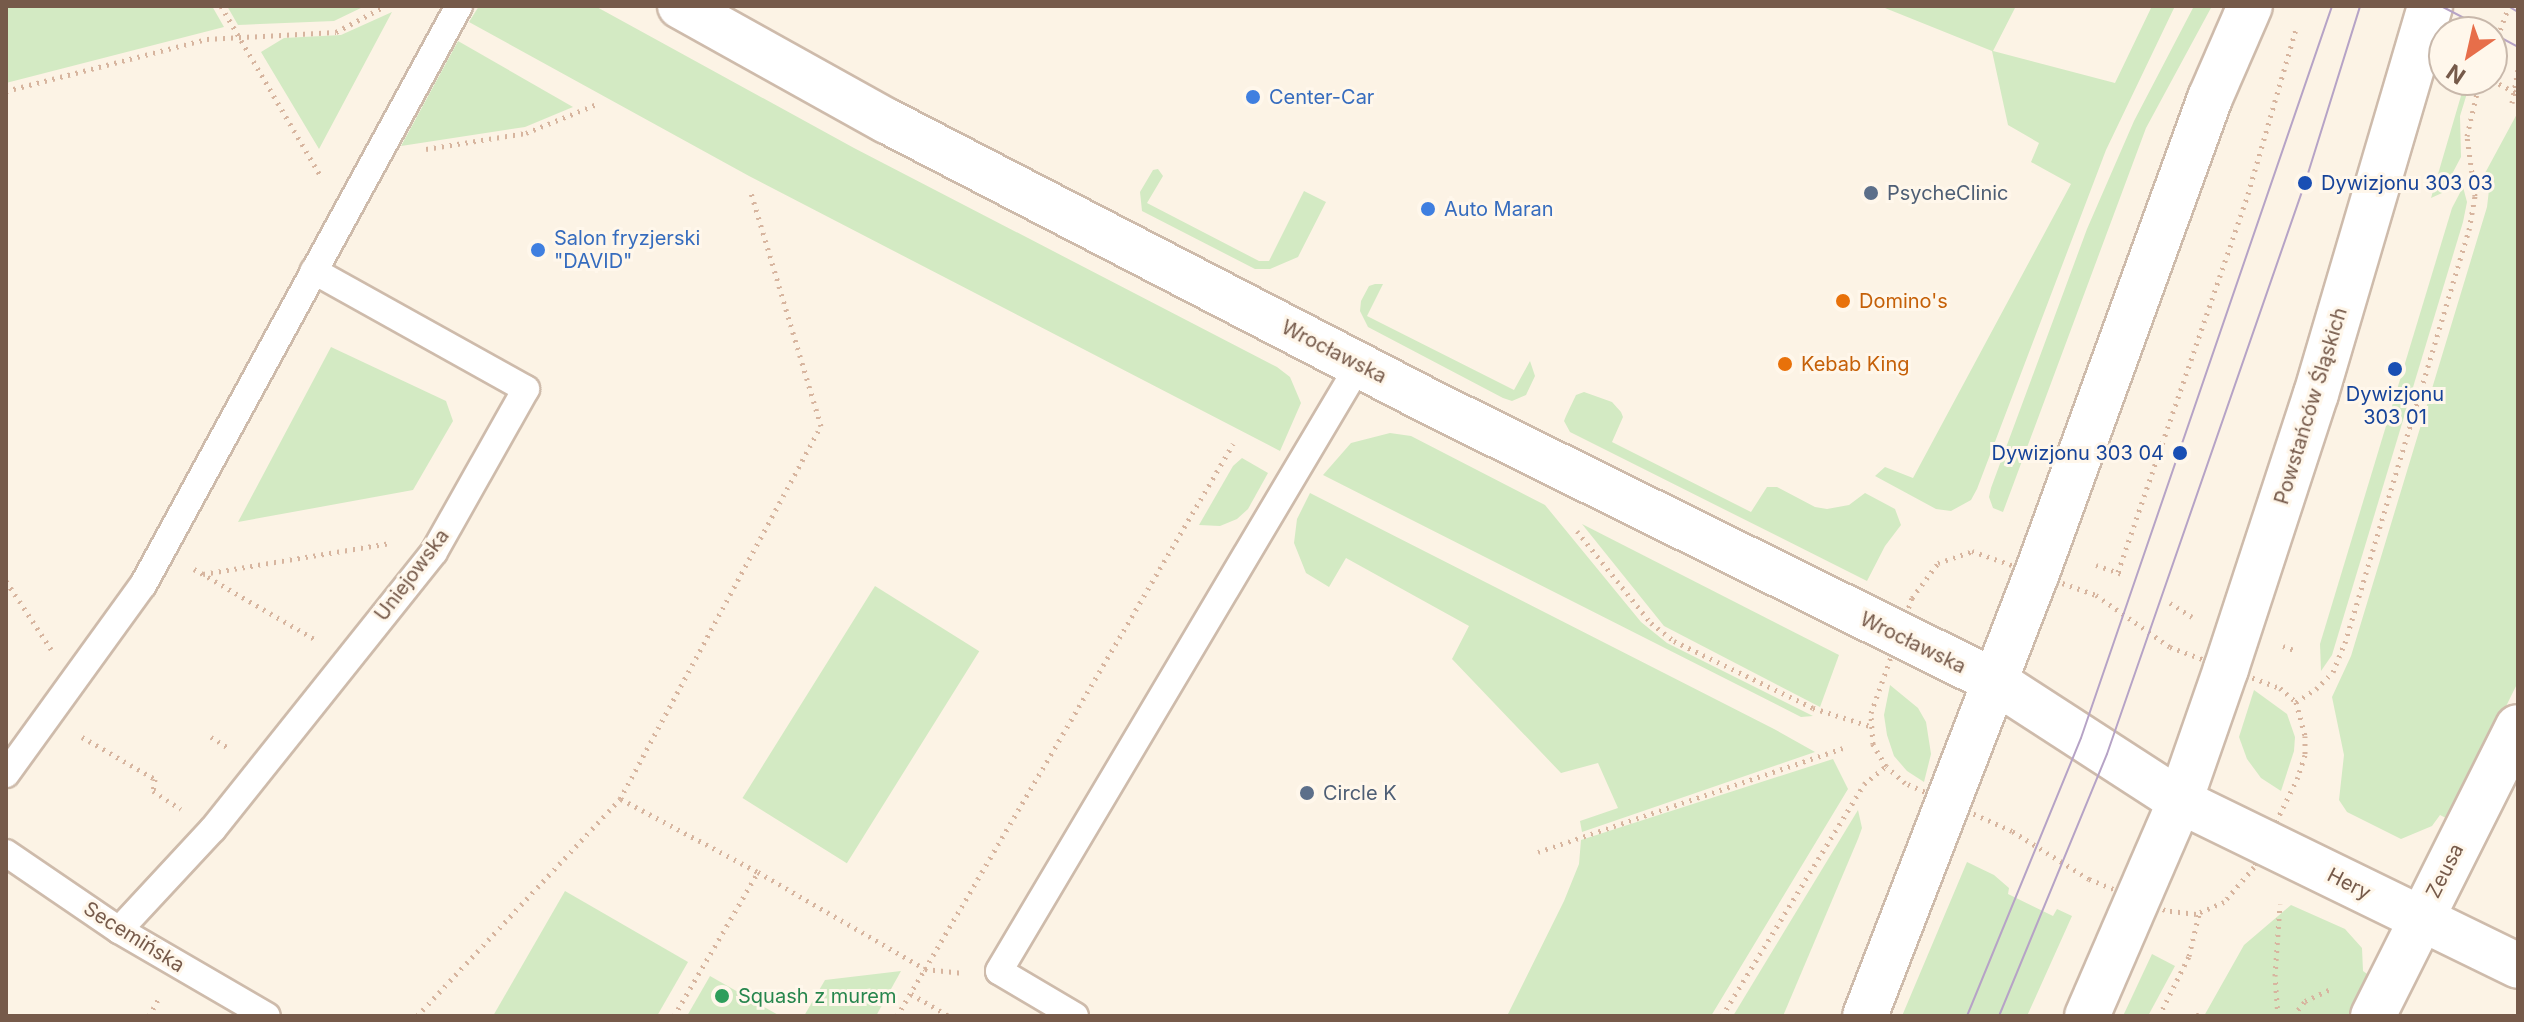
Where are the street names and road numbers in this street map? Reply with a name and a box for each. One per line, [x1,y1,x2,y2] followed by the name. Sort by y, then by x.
[2270,305,2352,507] street label: Powstańców Śląskich
[1277,315,1391,389] street label: Wrocławska
[370,524,454,626] street label: Uniejowska
[1856,607,1970,679] street label: Wrocławska
[2421,840,2469,902] street label: Zeusa
[2323,863,2375,905] street label: Hery
[79,896,189,978] street label: Secemińska

